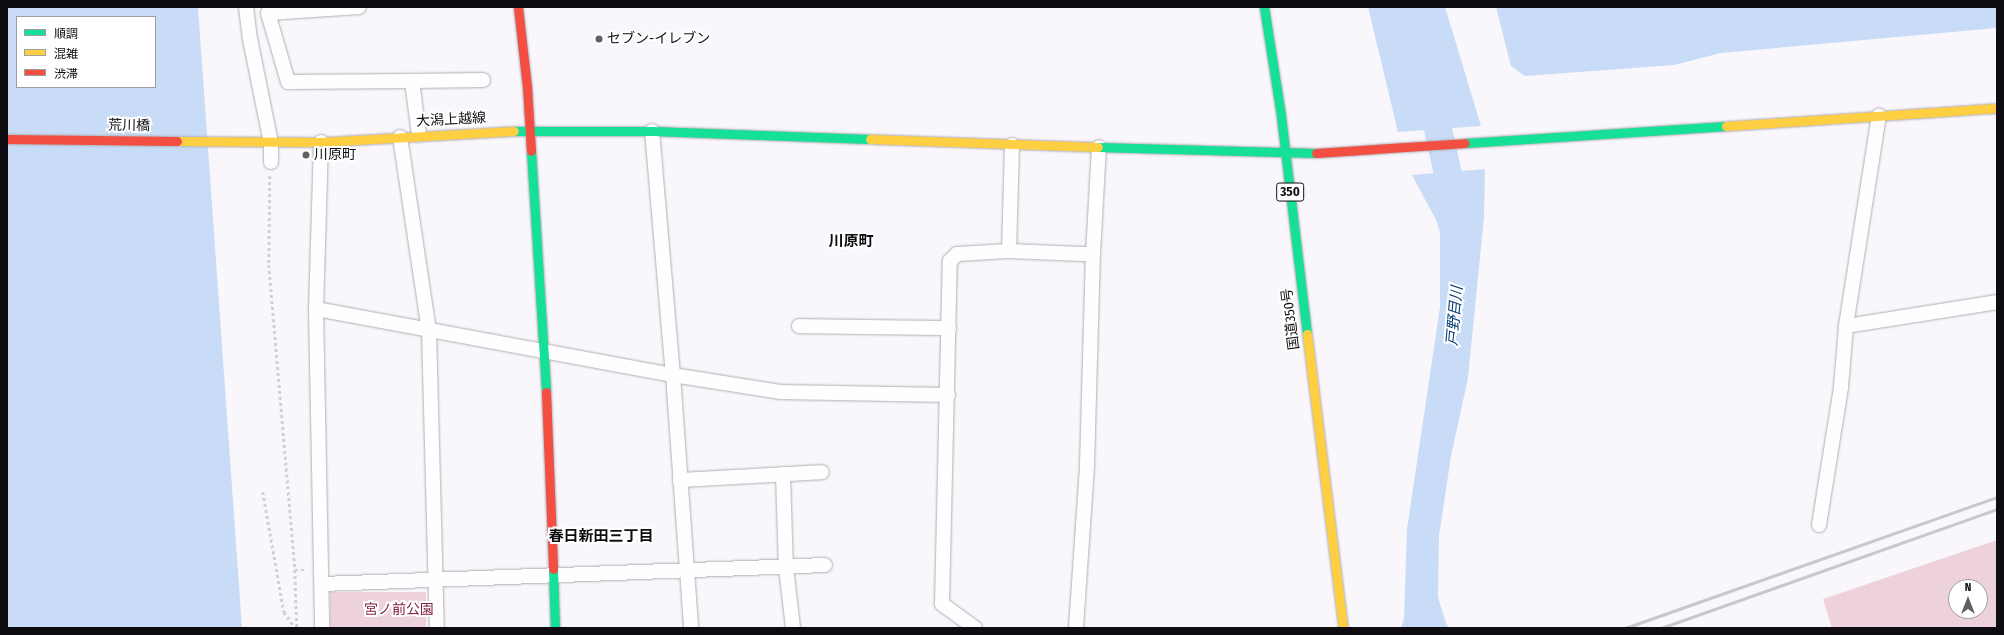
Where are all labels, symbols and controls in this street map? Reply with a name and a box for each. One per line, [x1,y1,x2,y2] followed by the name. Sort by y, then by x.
[16,16,156,88] legend
[54,27,78,41] text: 順調
[607,31,710,47] place label: セブン-イレブン
[594,34,604,44] marker: セブン-イレブン
[54,47,78,61] text: 混雑
[54,67,78,81] text: 渋滞
[416,110,486,130] street label: 大潟上越線
[108,117,150,135] street label: 荒川橋
[314,147,356,163] place label: 川原町
[301,150,311,160] marker: 川原町
[1276,181,1304,203] road number: 350
[829,233,873,251] district label: 川原町
[1443,285,1467,347] water label: 戸野目川
[1279,287,1303,351] street label: 国道350号
[549,528,653,546] district label: 春日新田三丁目
[1948,579,1988,619] north arrow
[1965,581,1971,594] text: N
[364,602,434,618] park label: 宮ノ前公園

